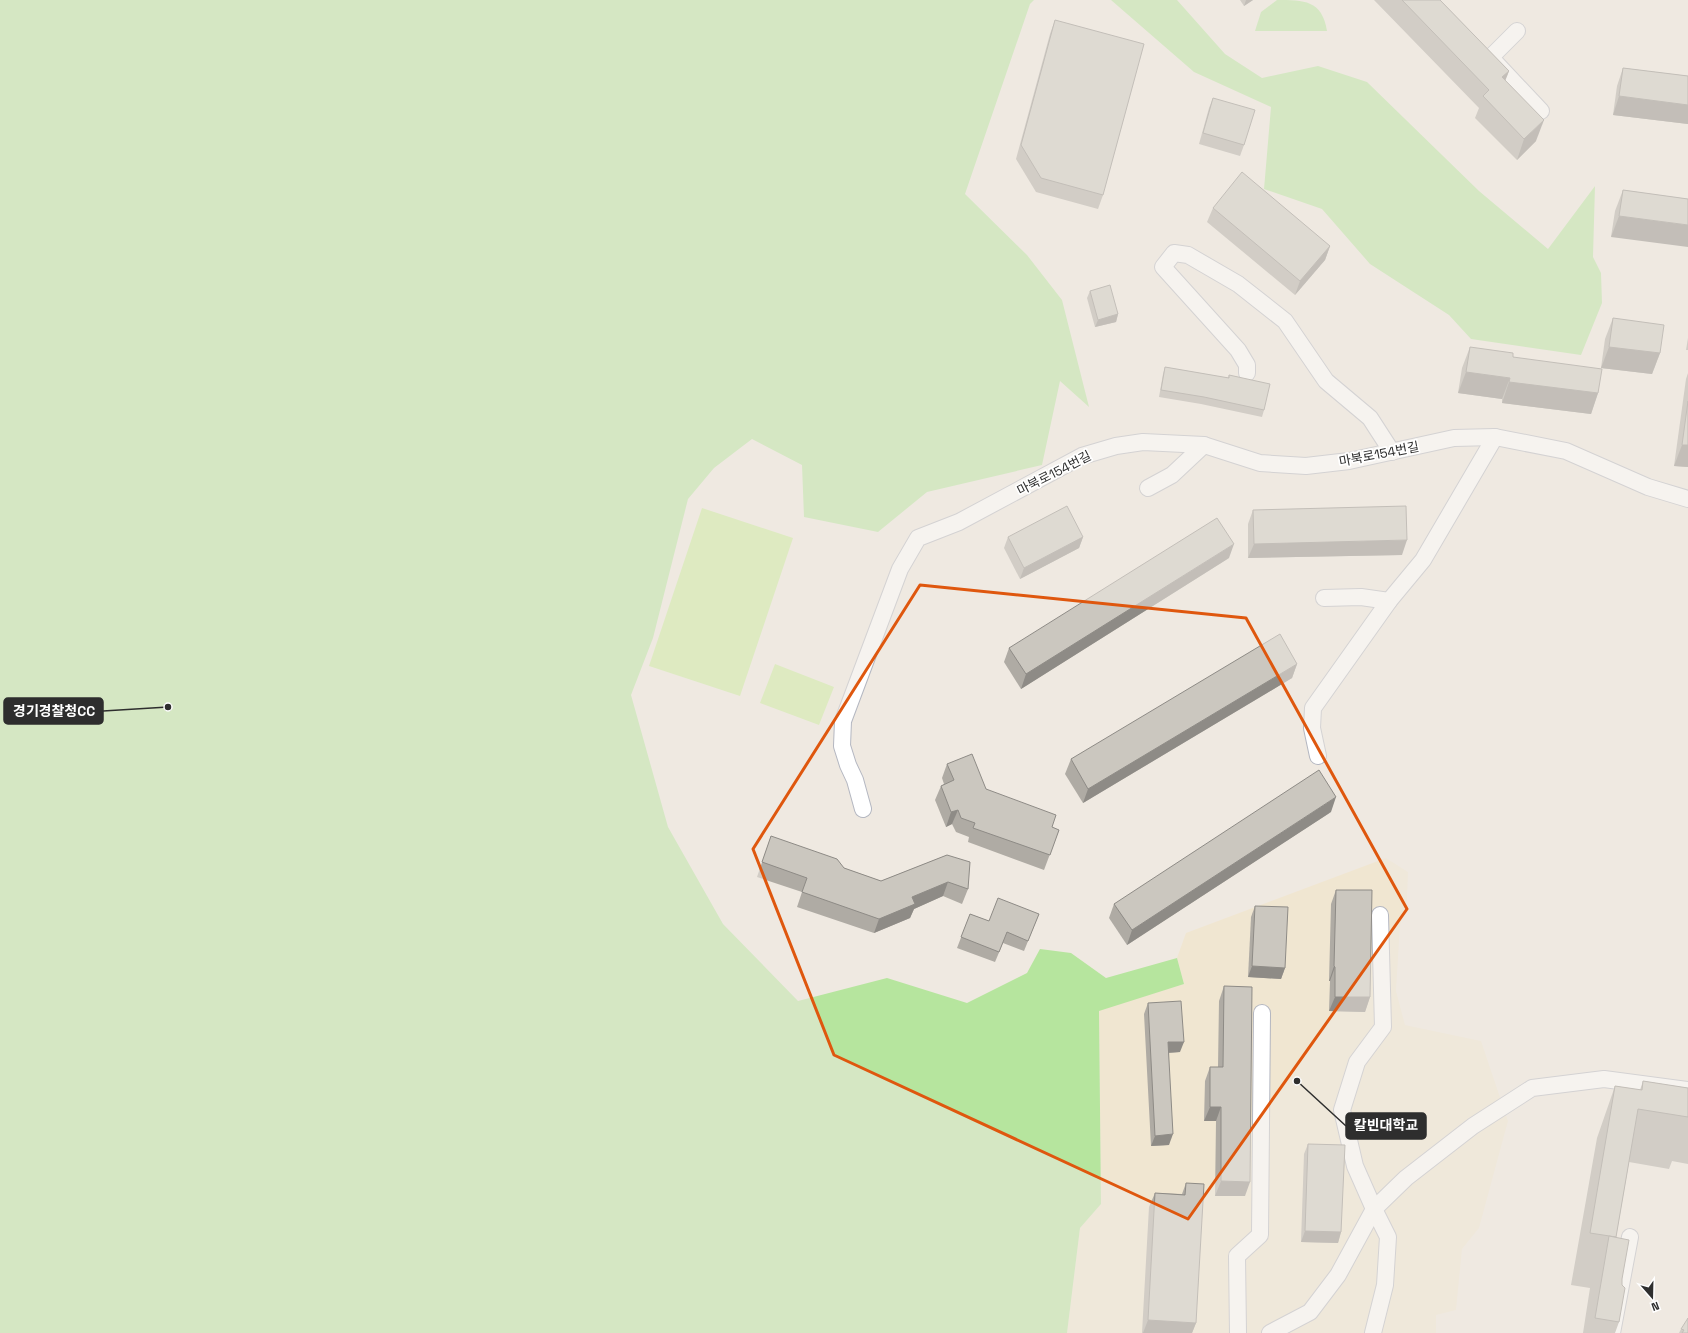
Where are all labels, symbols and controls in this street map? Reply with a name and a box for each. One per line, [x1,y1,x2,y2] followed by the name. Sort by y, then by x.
[1338,438,1420,470] street label: 마북로154번길
[1014,447,1094,499] street label: 마북로154번길
[4,698,103,724] callout: 경기경찰청CC
[13,702,95,720] text: 경기경찰청CC
[1346,1113,1426,1139] callout: 칼빈대학교
[1354,1116,1418,1134] text: 칼빈대학교
[1632,1277,1672,1317] north arrow
[1650,1299,1661,1314] text: N

